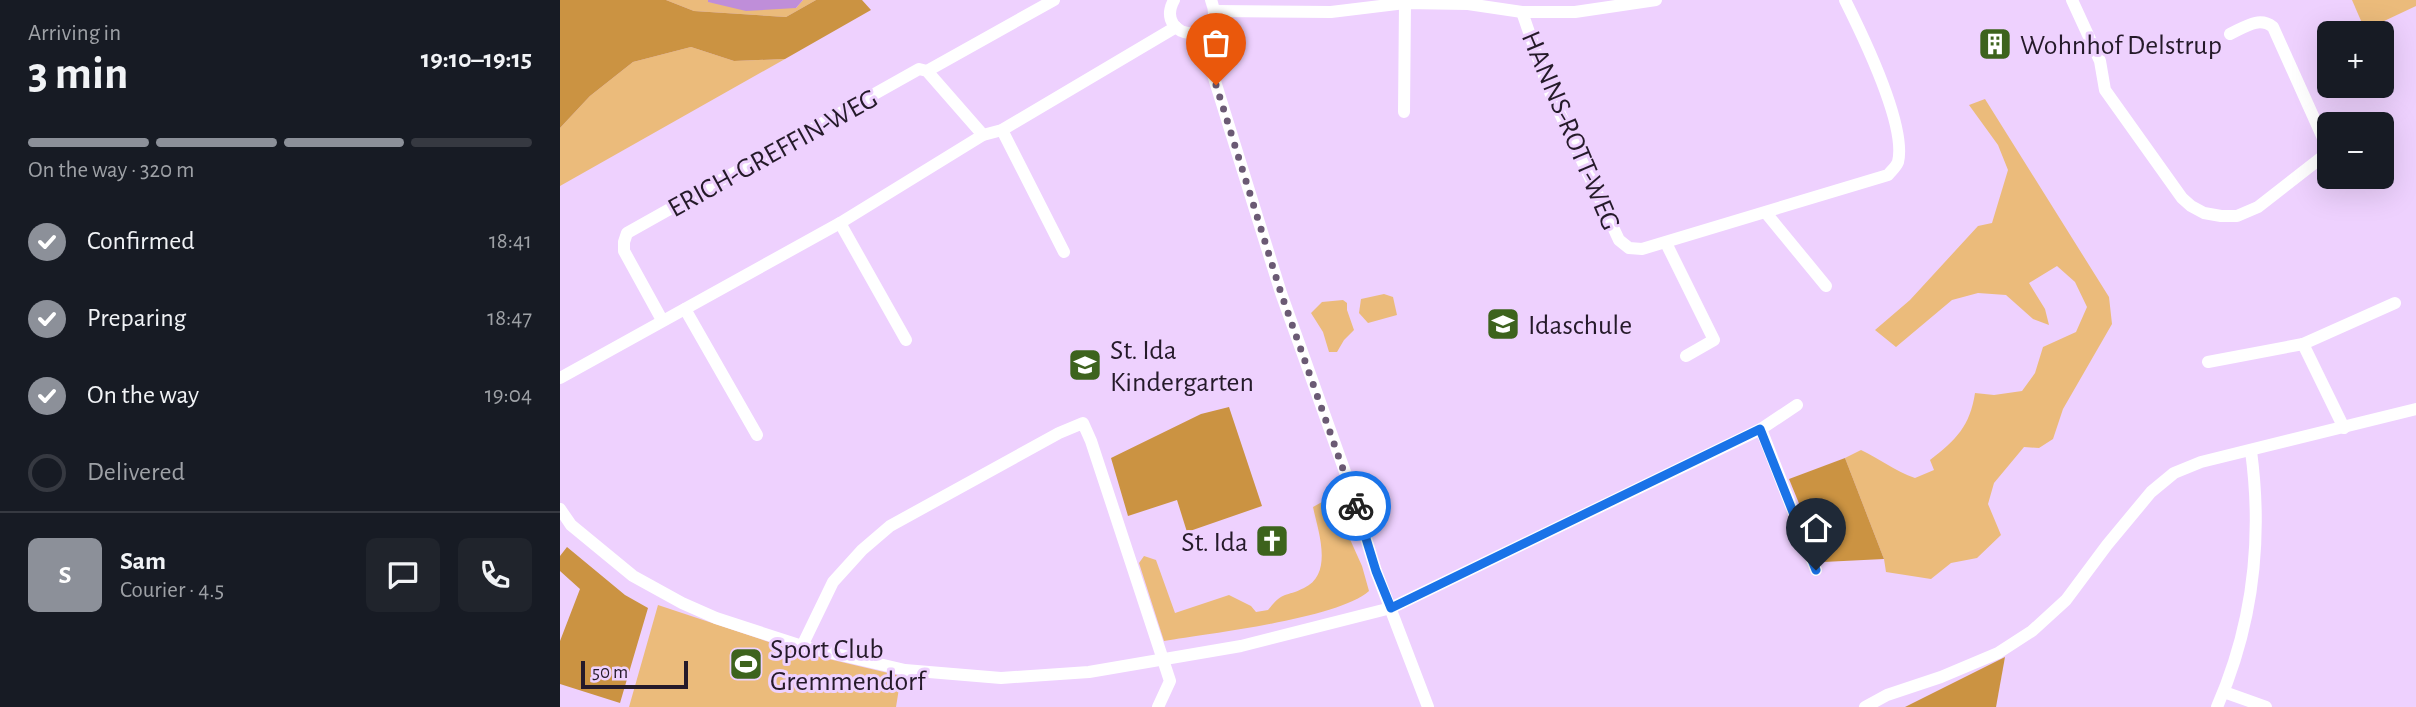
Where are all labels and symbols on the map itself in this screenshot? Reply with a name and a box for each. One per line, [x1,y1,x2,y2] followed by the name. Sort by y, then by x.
[1186,13,1246,85] pin
[1976,25,2014,63] building icon: Wohnhof Delstrup
[1516,27,1625,234] street label: HANNS-ROTT-WEG
[2020,32,2222,60] place label: Wohnhof Delstrup
[664,85,882,223] street label: ERICH-GREFFIN-WEG
[1484,305,1522,343] school or university icon: Idaschule
[1528,312,1632,340] place label: Idaschule
[1110,337,1254,397] place label: St. Ida Kindergarten
[1066,346,1104,384] school or university icon: St. Ida Kindergarten
[1321,471,1391,541] courier
[1786,498,1846,570] pin
[1253,522,1291,560] church icon: St. Ida
[1181,529,1248,557] place label: St. Ida
[770,636,927,696] place label: Sport Club Gremmendorf
[727,645,765,683] sports icon: Sport Club Gremmendorf
[581,658,688,690] scale bar

